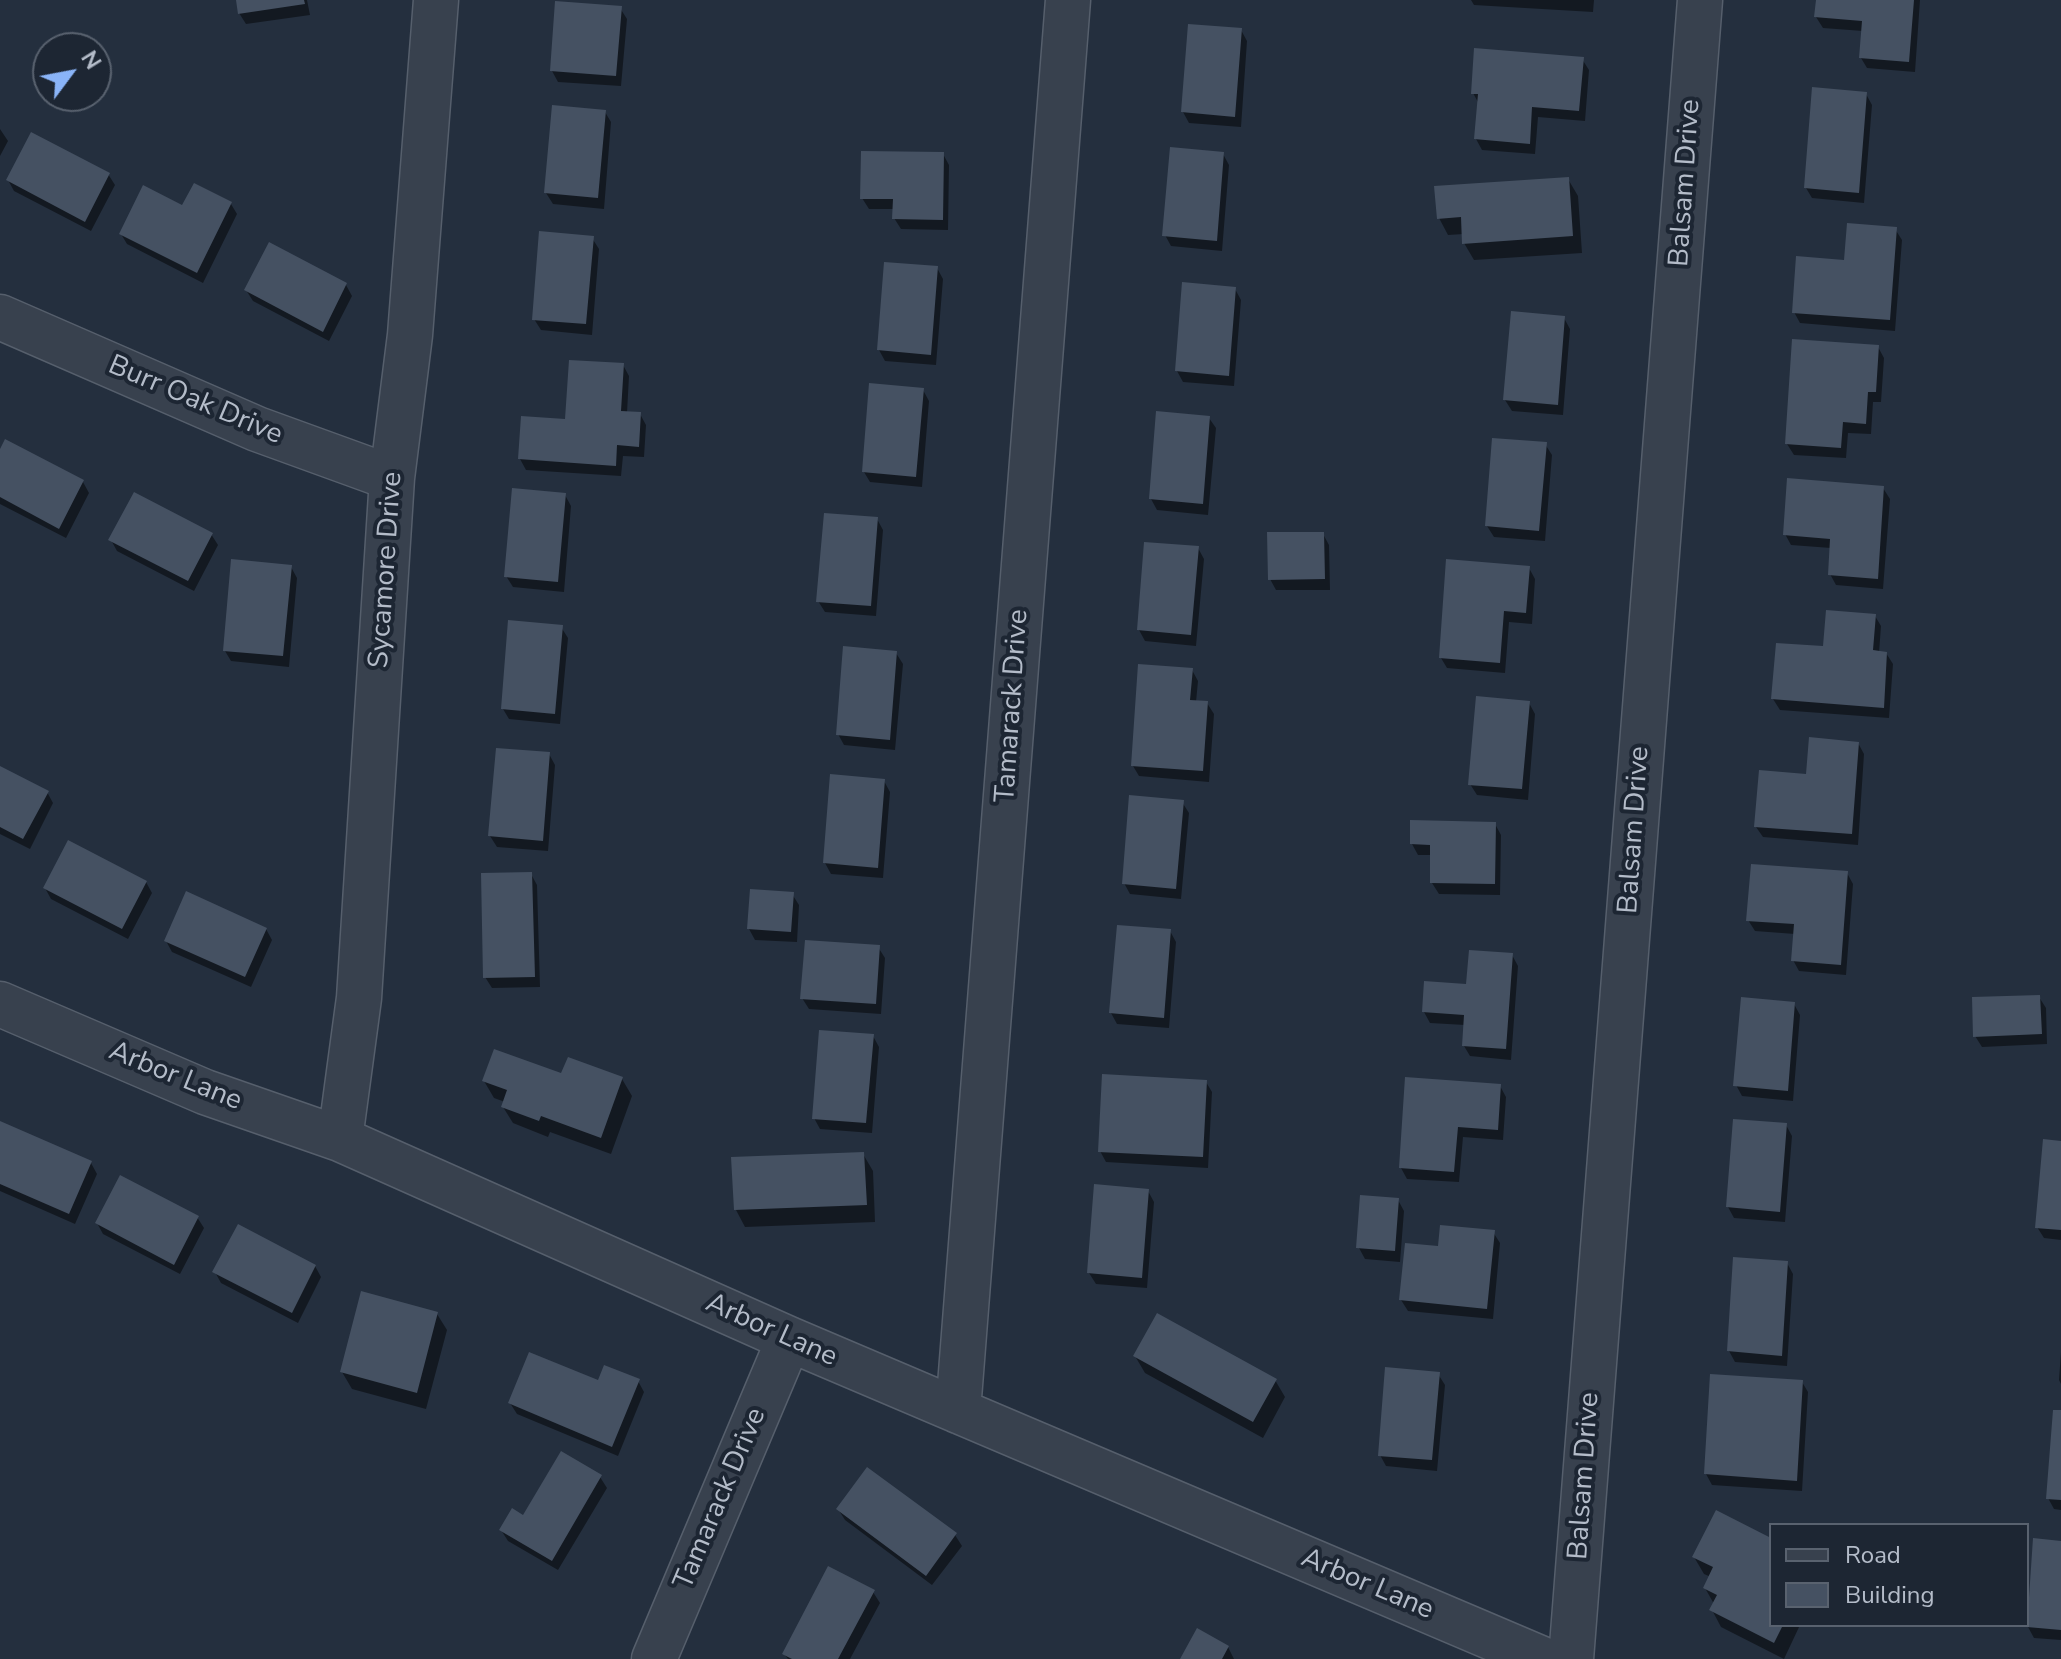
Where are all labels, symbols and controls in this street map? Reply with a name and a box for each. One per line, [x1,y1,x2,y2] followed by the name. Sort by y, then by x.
[32,32,112,112] north arrow
[74,45,108,75] text: N
[1663,98,1709,268] street label: Balsam Drive
[103,349,287,453] street label: Burr Oak Drive
[363,471,411,669] street label: Sycamore Drive
[989,608,1037,804] street label: Tamarack Drive
[1612,745,1658,915] street label: Balsam Drive
[104,1035,246,1119] street label: Arbor Lane
[700,1287,842,1375] street label: Arbor Lane
[1562,1391,1608,1561] street label: Balsam Drive
[668,1403,774,1595] street label: Tamarack Drive
[1769,1523,2029,1627] legend
[1845,1539,1901,1571] text: Road
[1296,1542,1438,1628] street label: Arbor Lane
[1845,1579,1935,1611] text: Building

